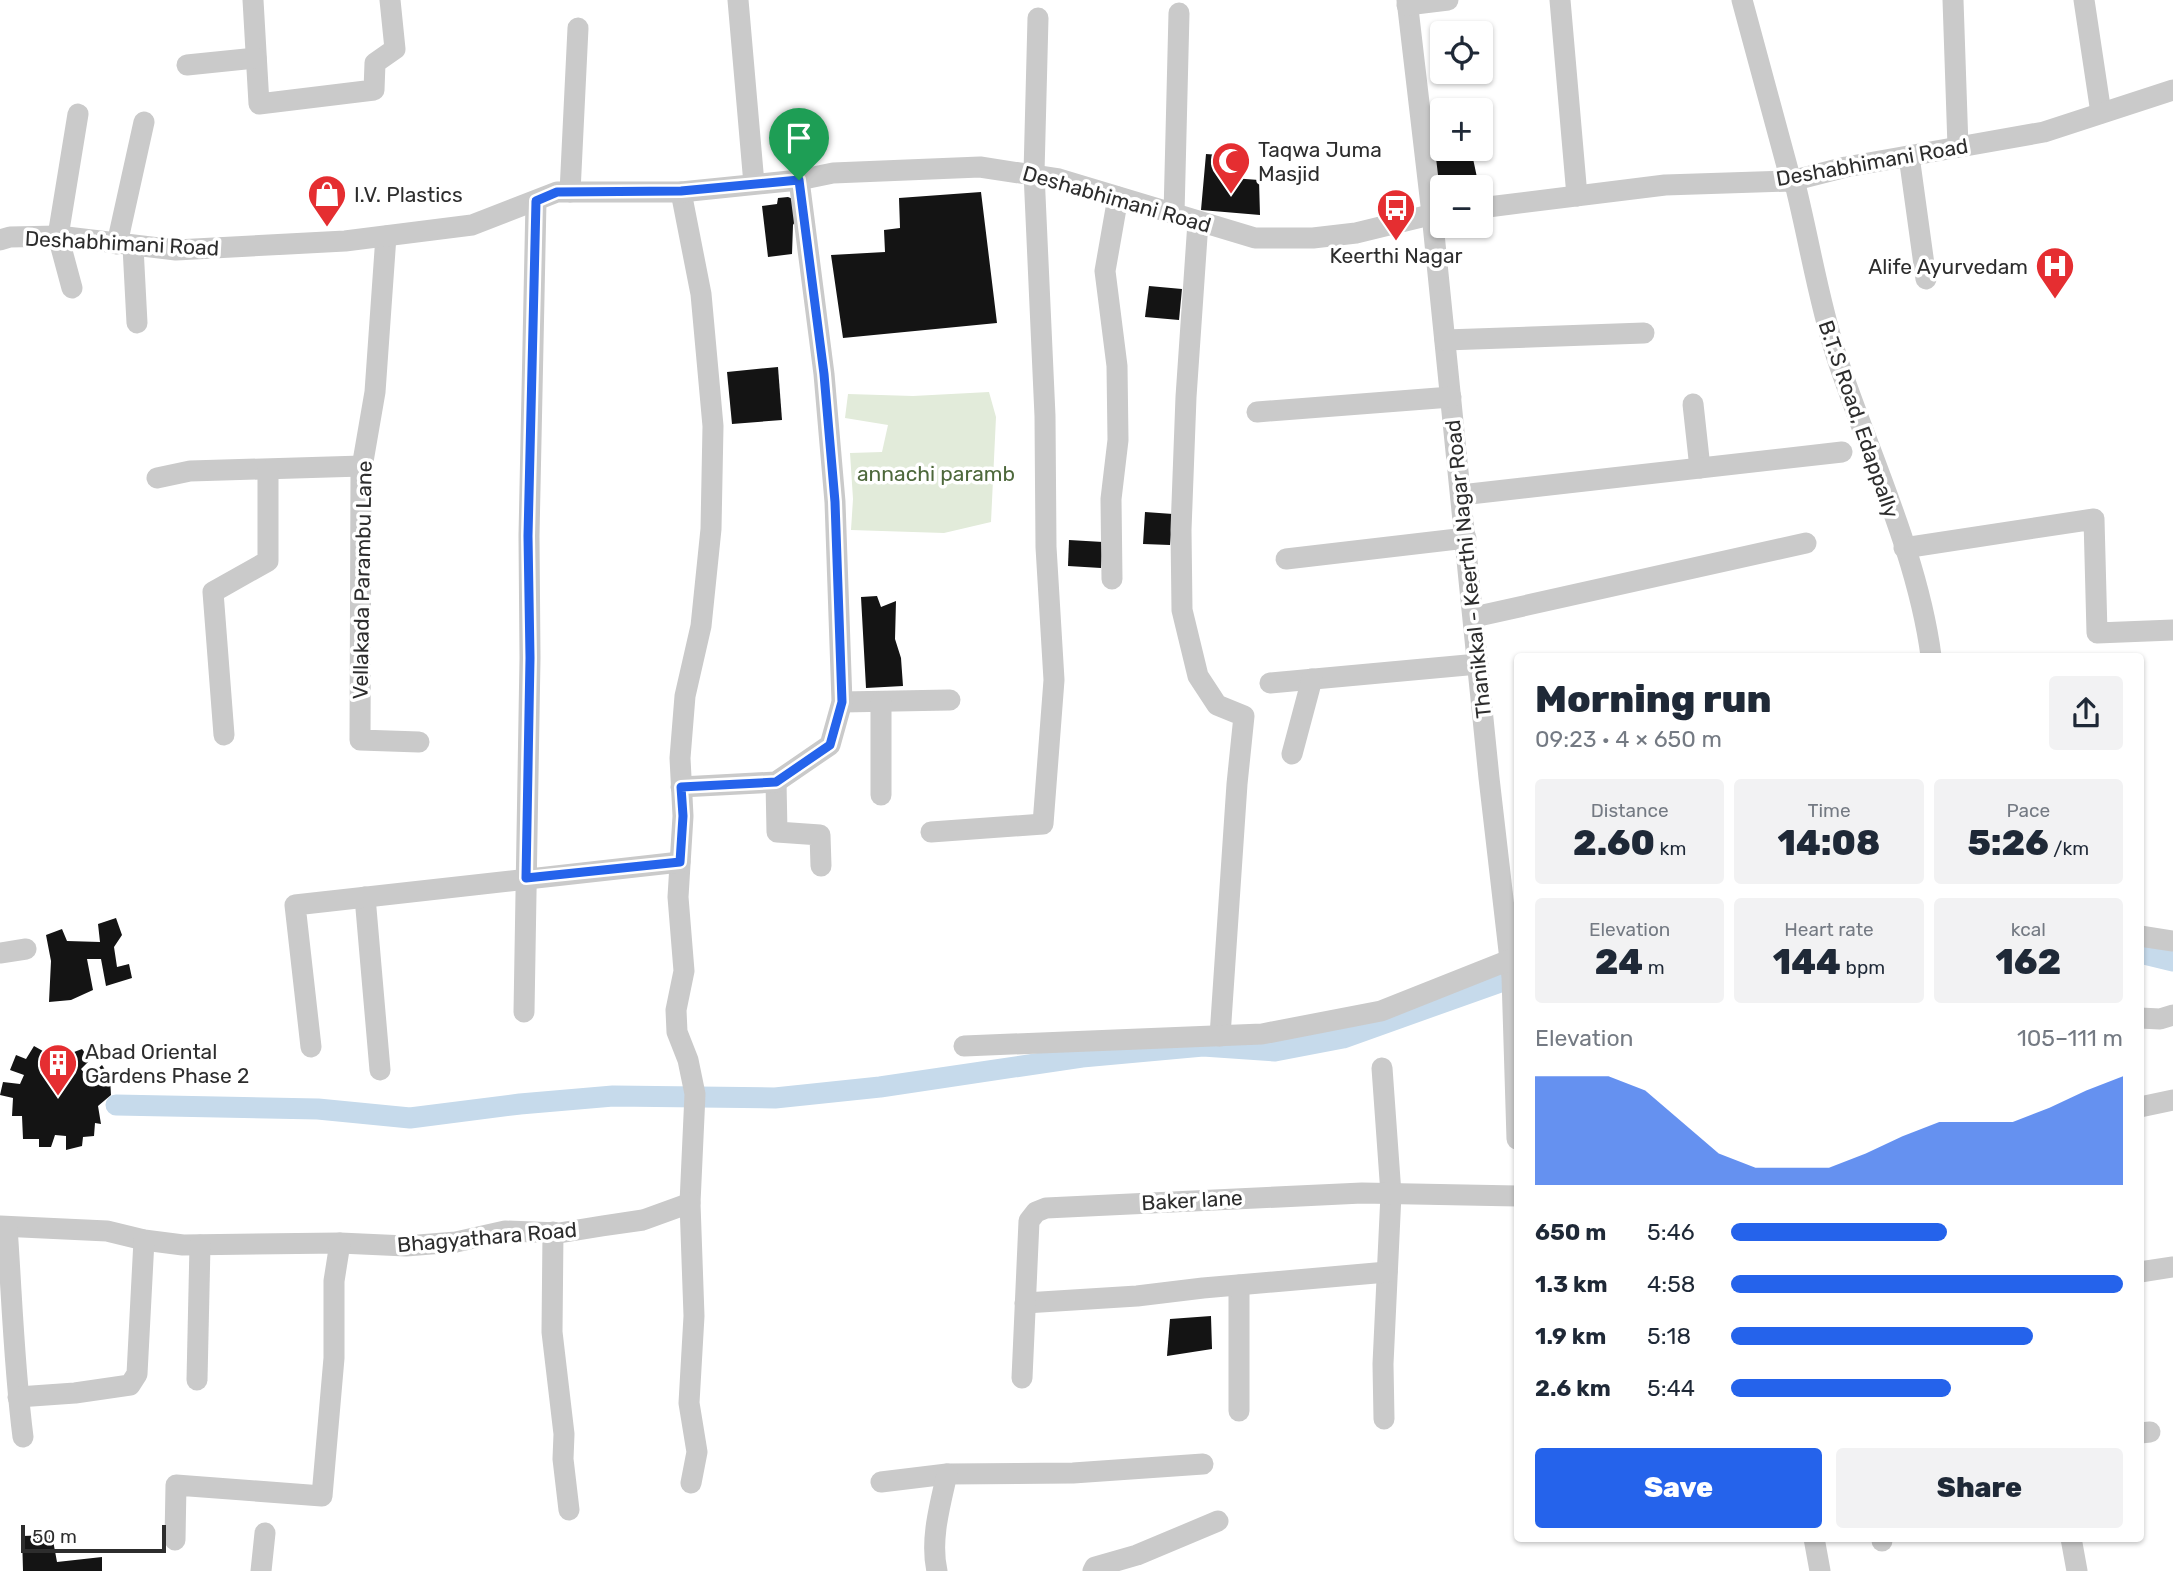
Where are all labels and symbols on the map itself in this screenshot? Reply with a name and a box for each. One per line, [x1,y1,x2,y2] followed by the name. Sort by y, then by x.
[769,108,829,180] pin
[1774,133,1970,191] street label: Deshabhimani Road
[1258,137,1382,186] place label: Taqwa Juma Masjid
[1210,140,1252,195] mosque icon: Taqwa Juma Masjid
[1020,160,1214,238] street label: Deshabhimani Road
[306,173,348,228] shop icon: I.V. Plastics
[354,182,463,207] place label: I.V. Plastics
[1375,187,1417,242] bus stop icon: Keerthi Nagar
[24,225,220,261] street label: Deshabhimani Road
[1329,243,1463,268] place label: Keerthi Nagar
[2034,245,2076,300] hospital icon: Alife Ayurvedam
[1868,254,2028,279] place label: Alife Ayurvedam
[1813,317,1905,521] street label: B.T.S Road, Edappally
[1440,419,1496,719] street label: Thanikkal - Keerthi Nagar Road
[347,460,377,700] street label: Vellakada Parambu Lane
[857,461,1015,486] park label: annachi paramb
[85,1039,249,1088] place label: Abad Oriental Gardens Phase 2
[37,1042,79,1097] building icon: Abad Oriental Gardens Phase 2
[1141,1185,1243,1215] street label: Baker lane
[396,1217,578,1257] street label: Bhagyathara Road
[21,1522,166,1554] scale bar

